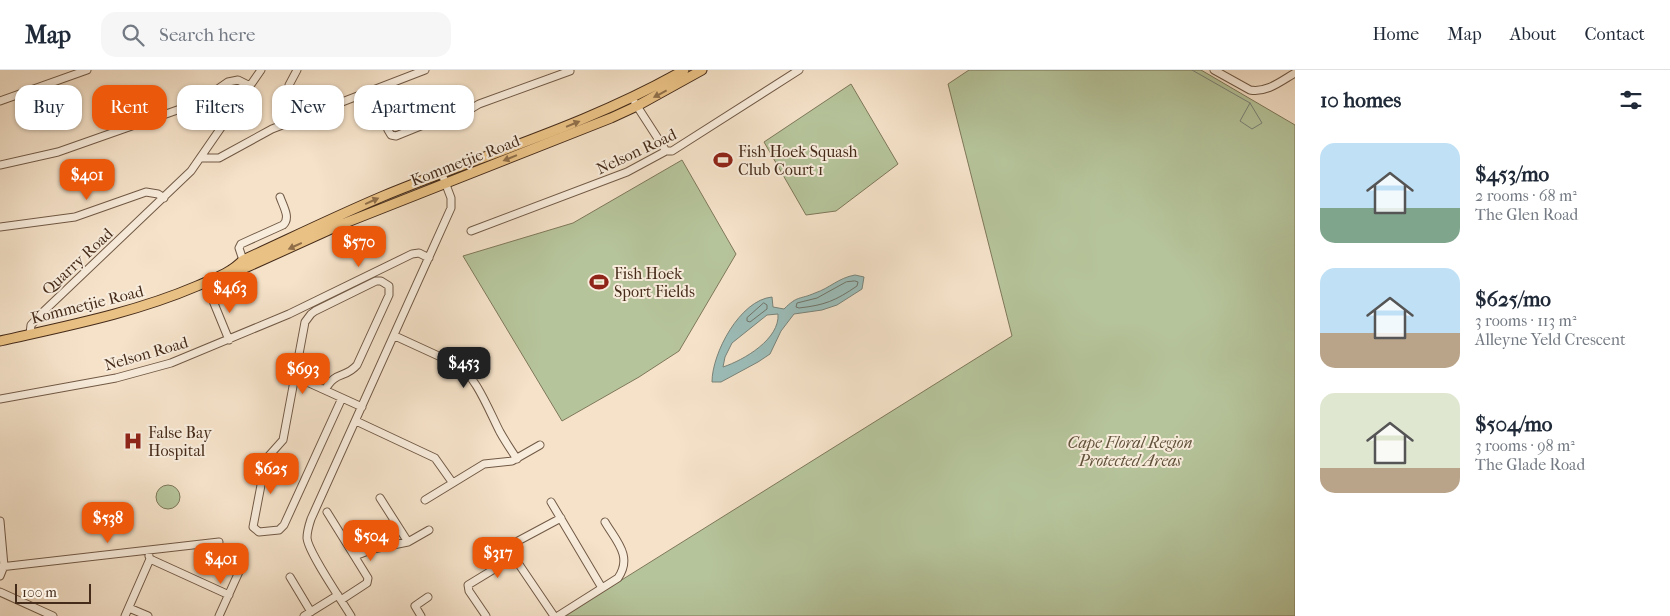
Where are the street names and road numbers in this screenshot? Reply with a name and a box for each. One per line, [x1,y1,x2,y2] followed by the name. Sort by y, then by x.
[593,124,680,178] street label: Nelson Road
[408,131,523,190] street label: Kommetjie Road
[38,224,117,299] street label: Quarry Road
[29,281,146,328] street label: Kommetjie Road
[102,332,191,375] street label: Nelson Road

